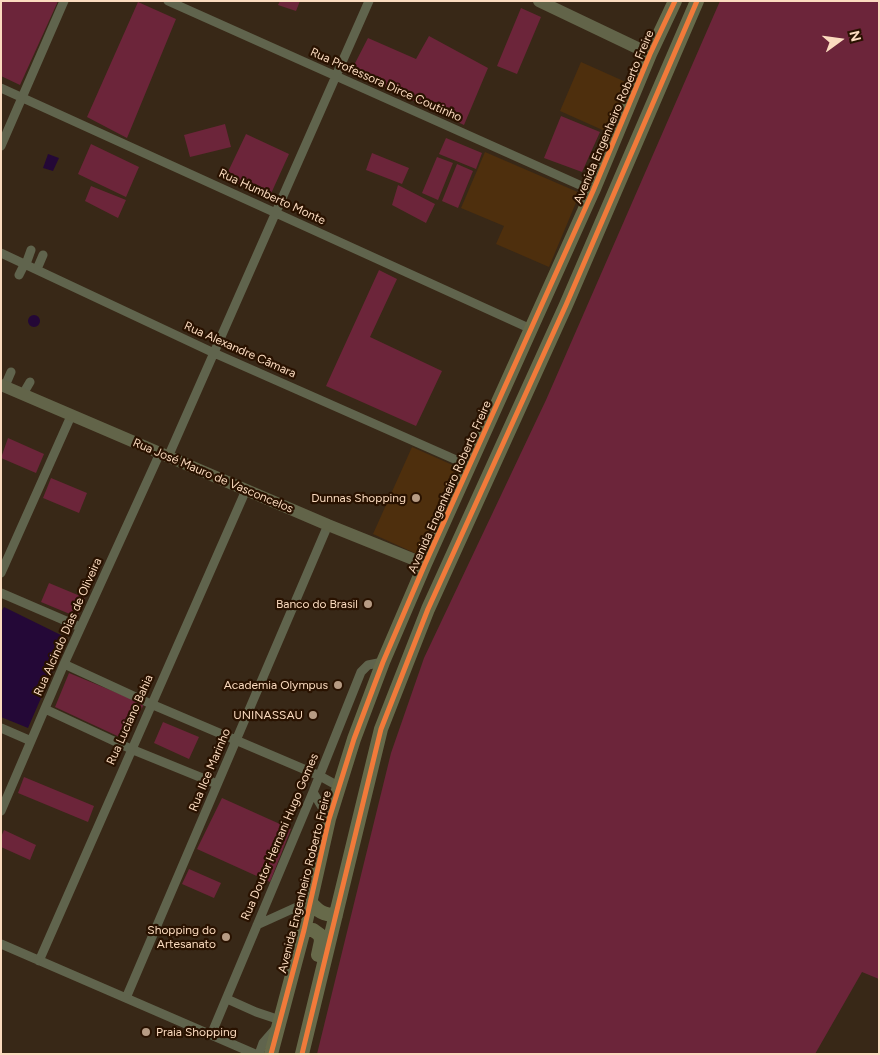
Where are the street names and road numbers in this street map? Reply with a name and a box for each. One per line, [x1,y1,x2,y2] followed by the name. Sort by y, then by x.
[571,28,657,206] street label: Avenida Engenheiro Roberto Freire
[308,45,464,125] street label: Rua Professora Dirce Coutinho
[216,166,328,228] street label: Rua Humberto Monte
[182,319,298,381] street label: Rua Alexandre Câmara
[405,399,495,575] street label: Avenida Engenheiro Roberto Freire
[131,436,295,516] street label: Rua José Mauro de Vasconcelos
[31,556,105,698] street label: Rua Alcindo Dias de Oliveira
[104,673,156,767] street label: Rua Luciano Bahia
[186,726,234,814] street label: Rua Ilce Marinho
[238,751,322,923] street label: Rua Doutor Hernani Hugo Gomes
[275,789,335,975] street label: Avenida Engenheiro Roberto Freire

